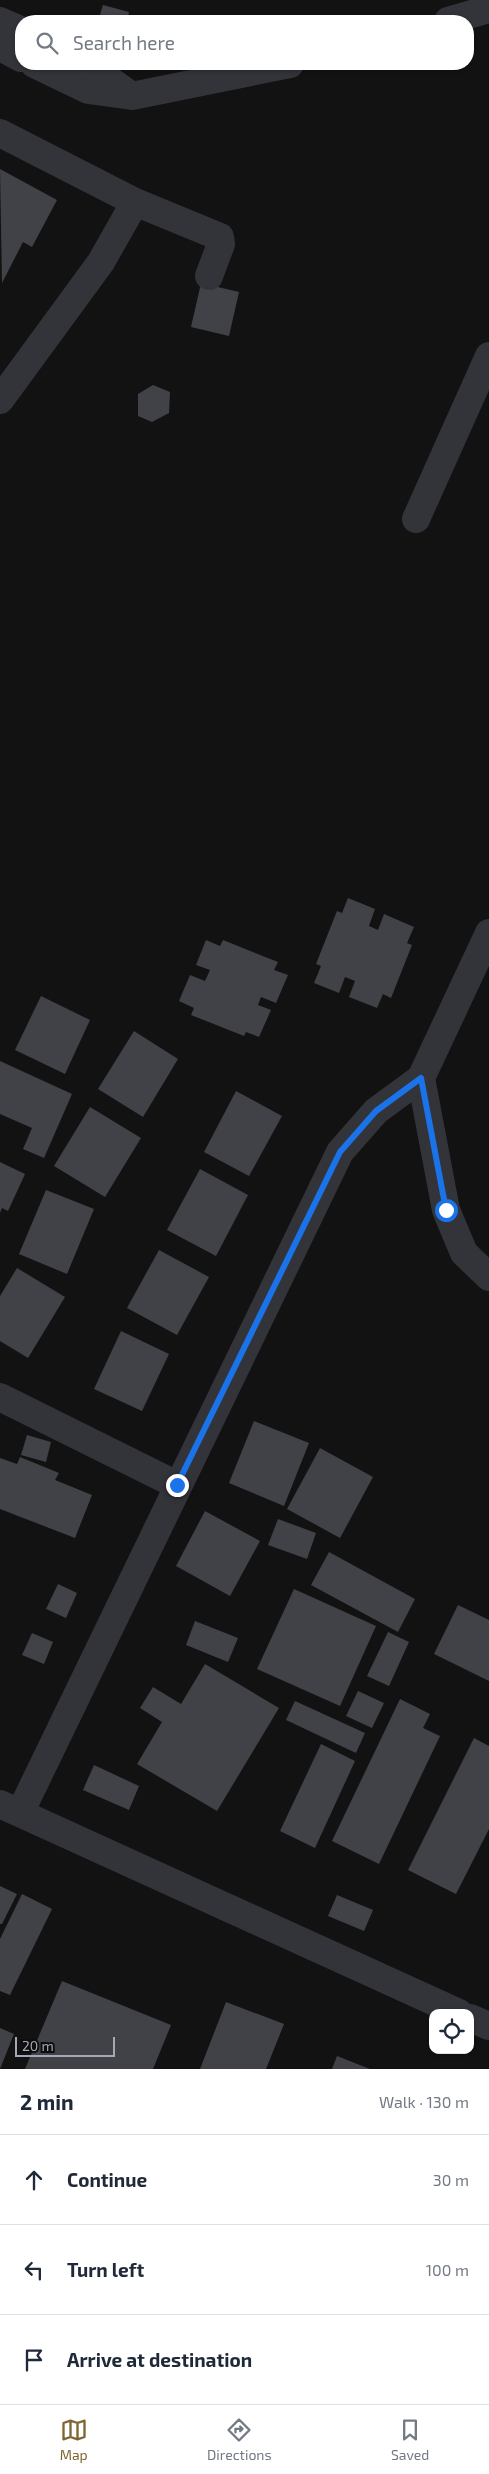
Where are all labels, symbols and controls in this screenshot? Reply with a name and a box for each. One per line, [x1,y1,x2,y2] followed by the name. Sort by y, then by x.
[15,15,474,70] search box
[33,29,61,57] icon: search
[73,31,175,54] text: Search here
[435,1199,458,1222] route start
[166,1474,189,1497] route end
[429,2009,474,2054] map controls
[429,2009,474,2054] button: locate
[15,2034,115,2057] scale bar
[22,2037,54,2054] text: 20 m
[20,2089,74,2114] text: 2 min
[379,2092,469,2111] text: Walk · 130 m
[20,2166,48,2194] icon: ahead
[67,2168,147,2191] text: Continue
[433,2170,469,2189] text: 30 m
[20,2256,48,2284] icon: left
[67,2258,144,2281] text: Turn left
[426,2260,469,2279] text: 100 m
[20,2346,48,2374] icon: arrive
[67,2348,252,2371] text: Arrive at destination
[60,2416,88,2463] tab: Map
[207,2416,272,2463] tab: Directions
[391,2416,429,2463] tab: Saved

